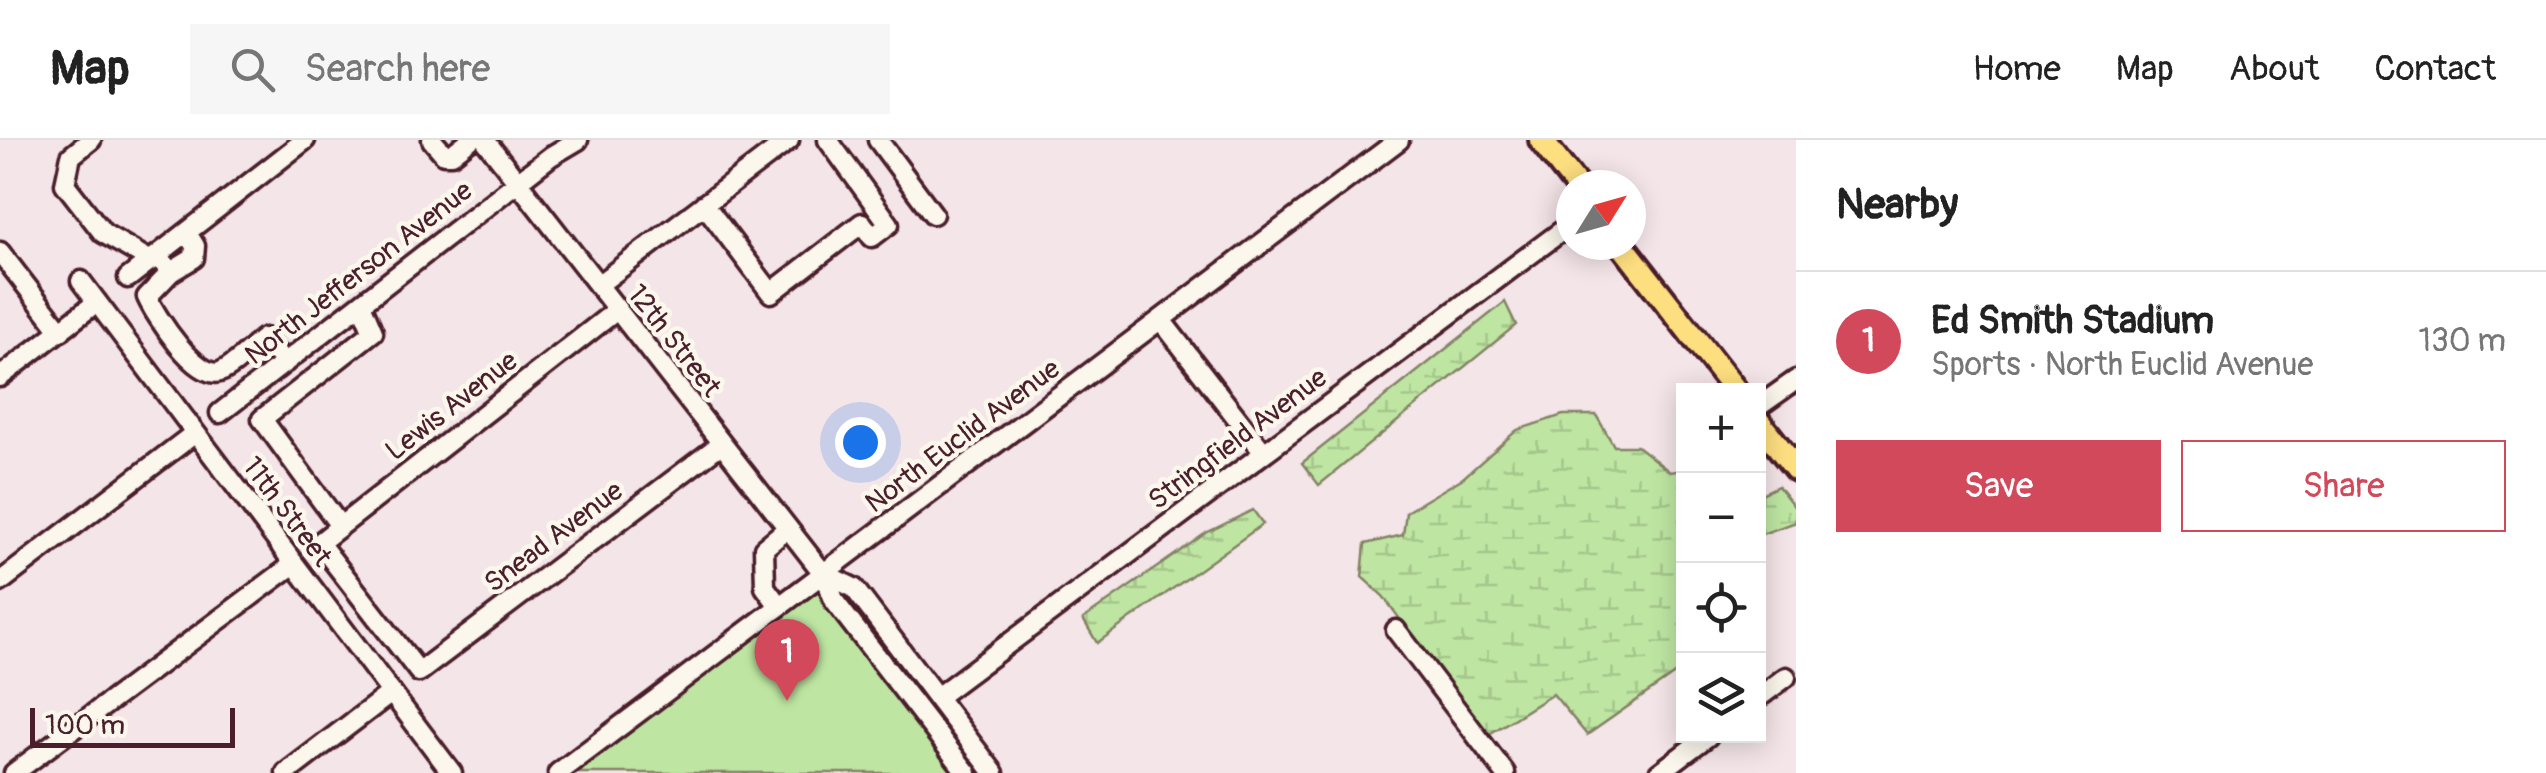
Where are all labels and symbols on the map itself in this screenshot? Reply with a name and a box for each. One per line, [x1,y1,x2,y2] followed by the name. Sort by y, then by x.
[1556,170,1646,260] north arrow
[238,173,480,373] street label: North Jefferson Avenue
[619,278,729,405] street label: 12th Street
[379,344,525,469] street label: Lewis Avenue
[859,351,1067,521] street label: North Euclid Avenue
[1142,360,1334,518] street label: Stringfield Avenue
[835,417,886,468] your location
[234,450,340,574] street label: 11th Street
[478,473,630,601] street label: Snead Avenue
[754,618,820,701] pin: 1
[30,703,235,748] scale bar

